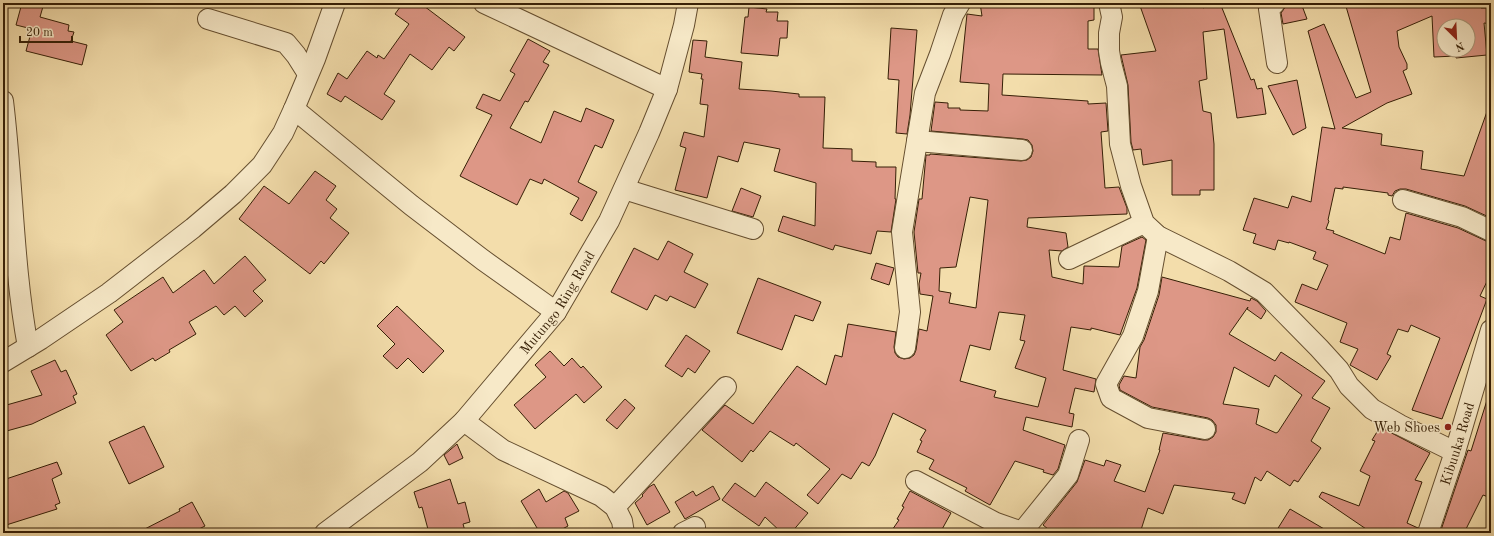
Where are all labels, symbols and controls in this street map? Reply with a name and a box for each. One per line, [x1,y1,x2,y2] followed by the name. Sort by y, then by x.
[20,18,72,44] scale bar
[1436,18,1476,58] north arrow
[26,27,53,39] text: 20 m
[1453,39,1466,53] text: N
[518,249,598,357] street label: Mutungo Ring Road
[1438,401,1477,487] street label: Kibuuka Road
[1373,421,1440,435] place label: Web Shoes
[1443,422,1453,432] marker: Web Shoes

